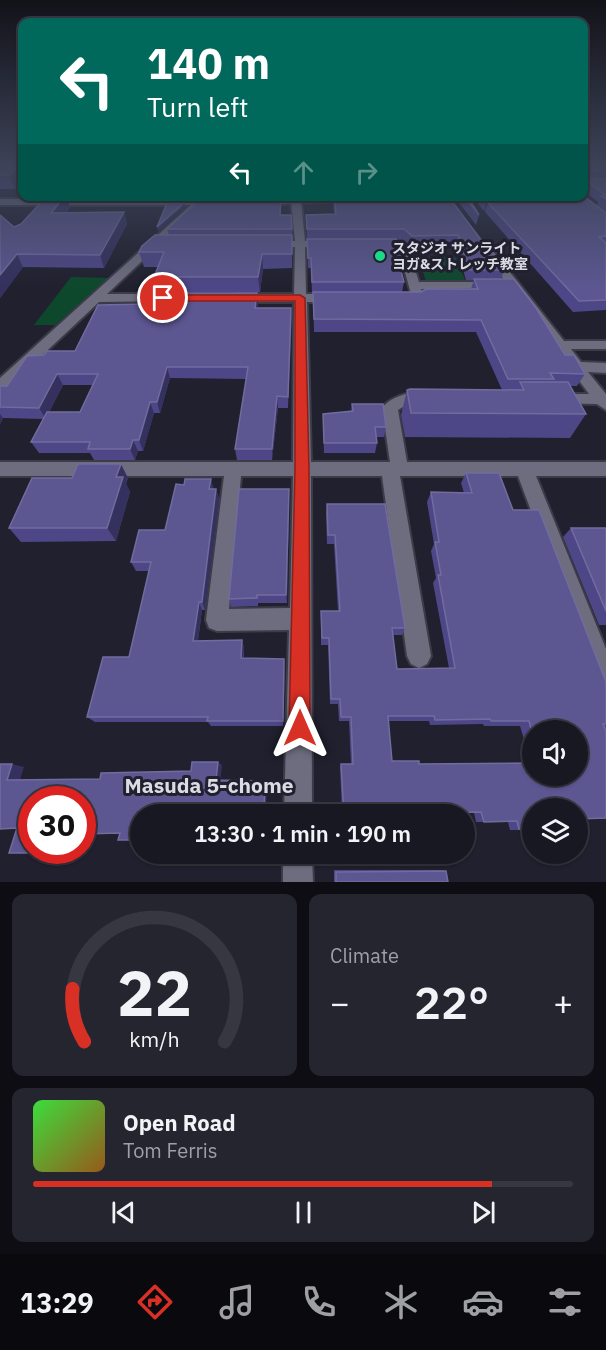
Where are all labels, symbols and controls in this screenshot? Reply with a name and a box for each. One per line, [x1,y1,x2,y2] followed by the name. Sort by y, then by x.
[147,36,270,91] text: 140 m
[48,42,126,120] icon: left
[147,89,248,124] text: Turn left
[224,156,257,189] icon: left
[287,156,320,189] icon: ahead
[350,156,383,189] icon: right
[392,239,528,273] place label: スタジオ サンライト ヨガ&ストレッチ教室
[373,249,387,263] marker: スタジオ サンライト ヨガ&ストレッチ教室
[137,272,188,323] pin
[146,281,179,314] icon: arrive
[268,696,332,760] position arrow
[522,720,588,864] map controls
[522,720,588,786] button: sound
[125,771,294,799] district label: Masuda 5-chome
[18,786,96,864] speed limit sign: 30
[522,798,588,864] button: layers
[194,819,411,848] text: 13:30 · 1 min · 190 m
[330,942,399,969] text: Climate
[117,952,192,1033] text: 22
[414,973,489,1031] text: 22°
[330,981,350,1024] text: −
[553,981,573,1024] text: +
[129,1025,180,1053] text: km/h
[123,1108,236,1137] text: Open Road
[123,1137,218,1164] text: Tom Ferris
[107,1196,140,1229] icon: previous
[287,1196,320,1229] icon: pause
[467,1196,500,1229] icon: next
[134,1281,176,1323] icon: directions
[216,1281,258,1323] icon: music
[298,1281,340,1323] icon: phone
[380,1281,422,1323] icon: climate
[462,1281,504,1323] icon: car
[544,1281,586,1323] icon: filters
[20,1285,94,1320] text: 13:29

